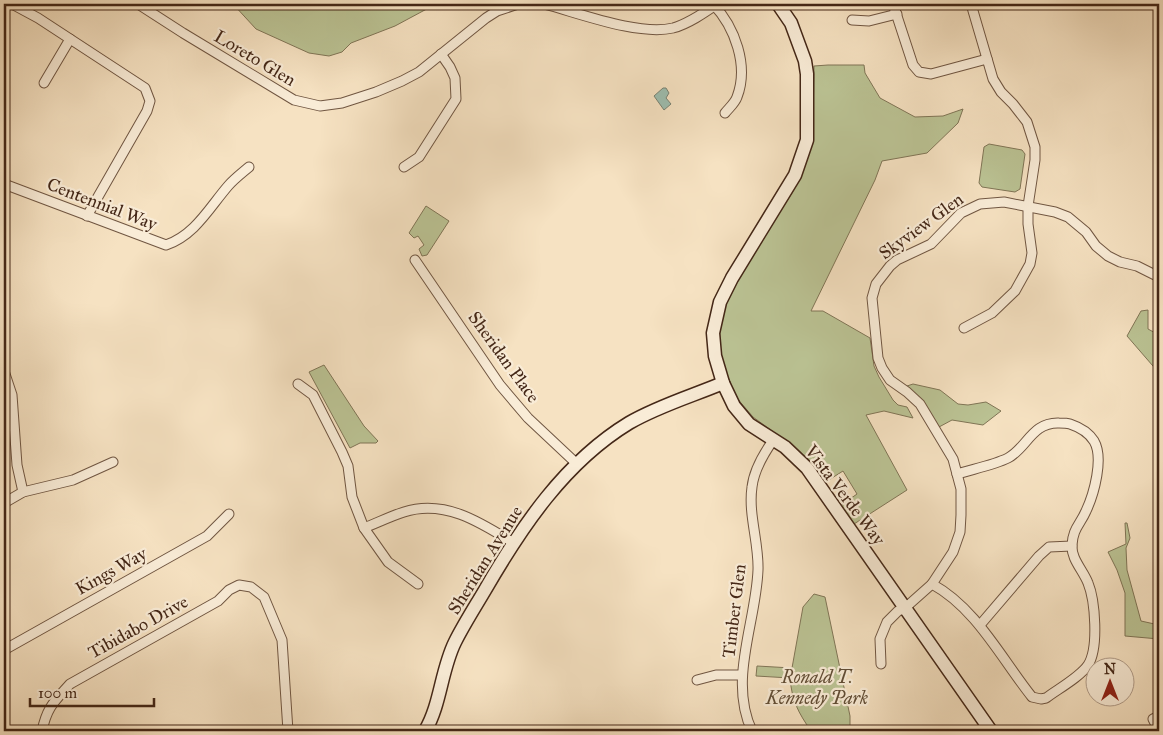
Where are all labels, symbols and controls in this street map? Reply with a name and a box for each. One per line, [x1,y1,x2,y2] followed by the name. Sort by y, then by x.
[210,25,300,91] street label: Loreto Glen
[44,173,161,235] street label: Centennial Way
[874,188,968,264] street label: Skyview Glen
[463,307,545,407] street label: Sheridan Place
[800,440,890,550] street label: Vista Verde Way
[443,502,527,618] street label: Sheridan Avenue
[71,542,152,600] street label: Kings Way
[717,563,751,659] street label: Timber Glen
[84,591,192,663] street label: Tibidabo Drive
[1086,658,1136,708] north arrow
[1104,661,1116,678] text: N
[765,666,868,709] park label: Ronald T. Kennedy Park
[30,675,154,707] scale bar
[38,684,78,702] text: 100 m

